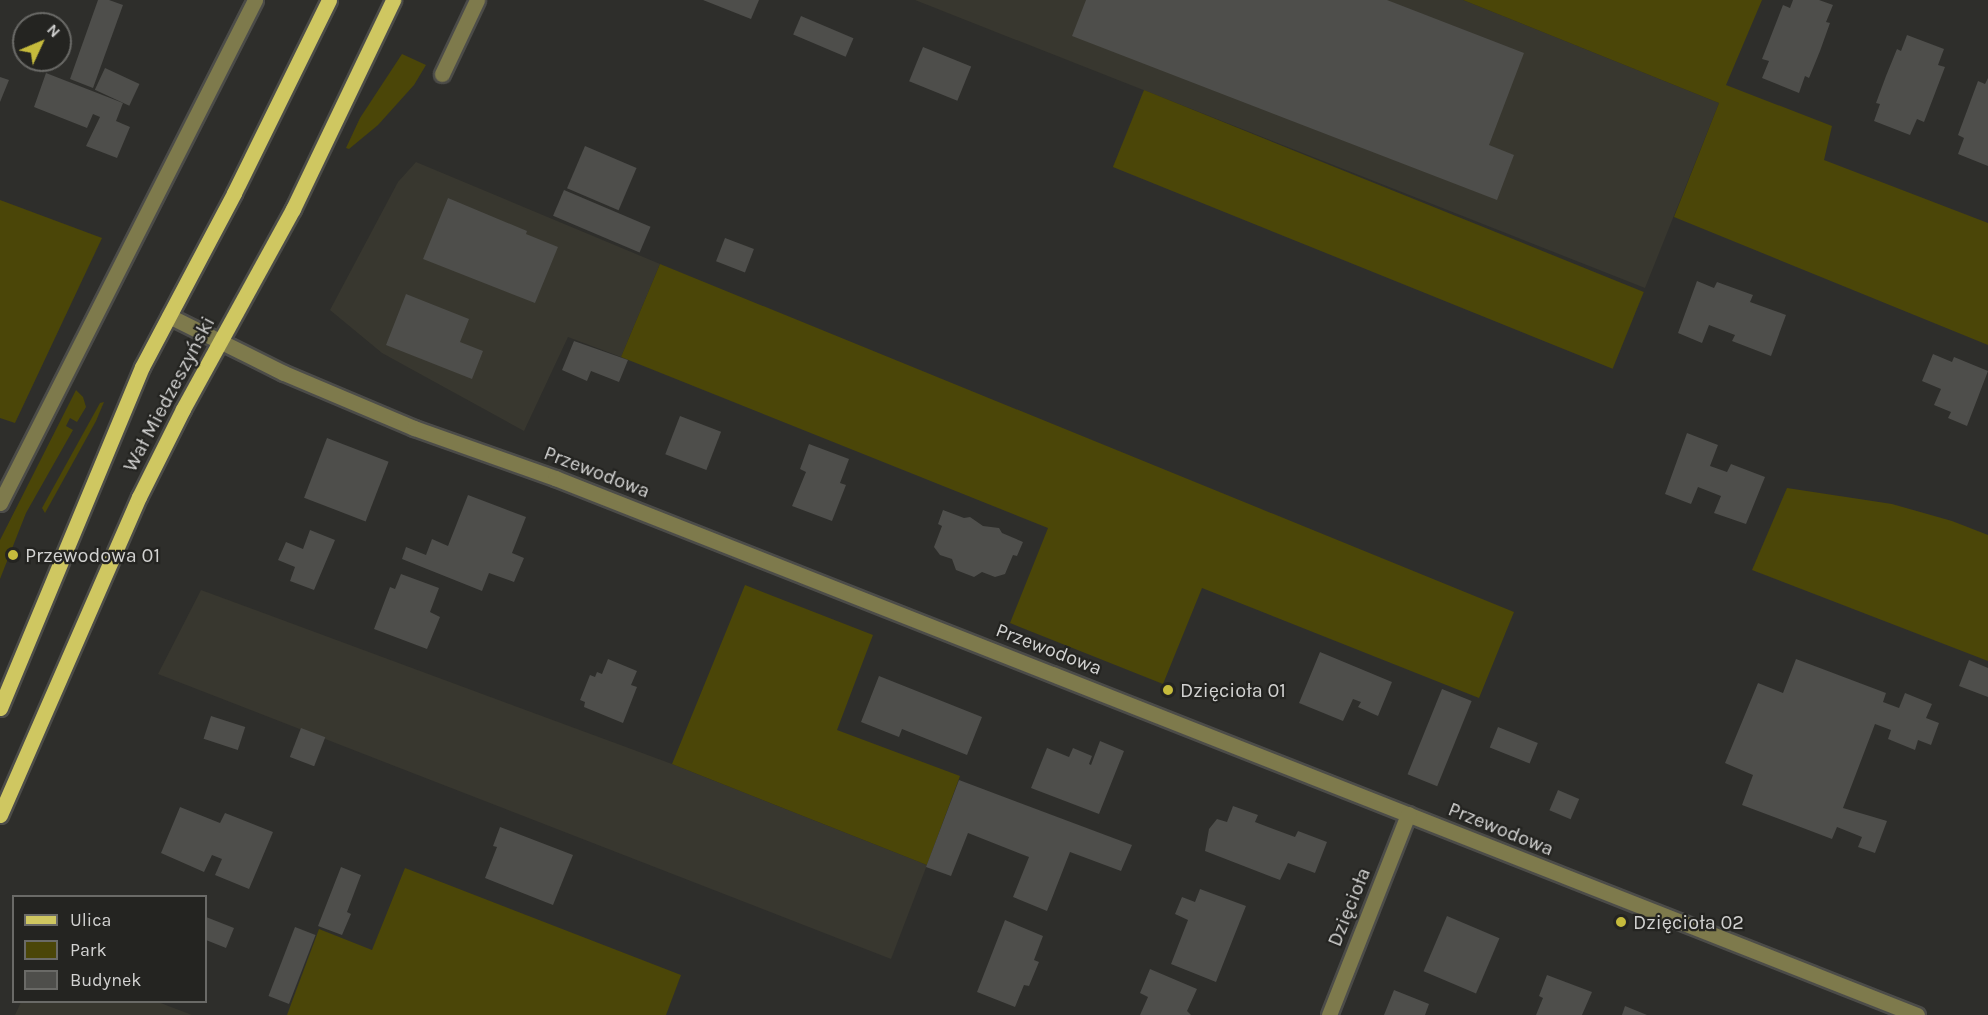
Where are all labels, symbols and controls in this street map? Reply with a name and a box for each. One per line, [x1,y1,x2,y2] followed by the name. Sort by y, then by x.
[12,12,72,72] north arrow
[43,20,65,41] text: N
[118,312,220,476] street label: Wał Miedzeszyński
[541,441,653,503] street label: Przewodowa
[25,543,160,567] place label: Przewodowa 01
[6,548,20,562] marker: Przewodowa 01
[993,618,1105,680] street label: Przewodowa
[1180,678,1286,702] place label: Dzięcioła 01
[1161,683,1175,697] marker: Dzięcioła 01
[1445,797,1557,861] street label: Przewodowa
[1322,864,1376,950] street label: Dzięcioła
[12,895,207,1003] legend
[70,909,111,931] text: Ulica
[1633,910,1744,934] place label: Dzięcioła 02
[1614,915,1628,929] marker: Dzięcioła 02
[70,939,107,961] text: Park
[70,969,141,991] text: Budynek

